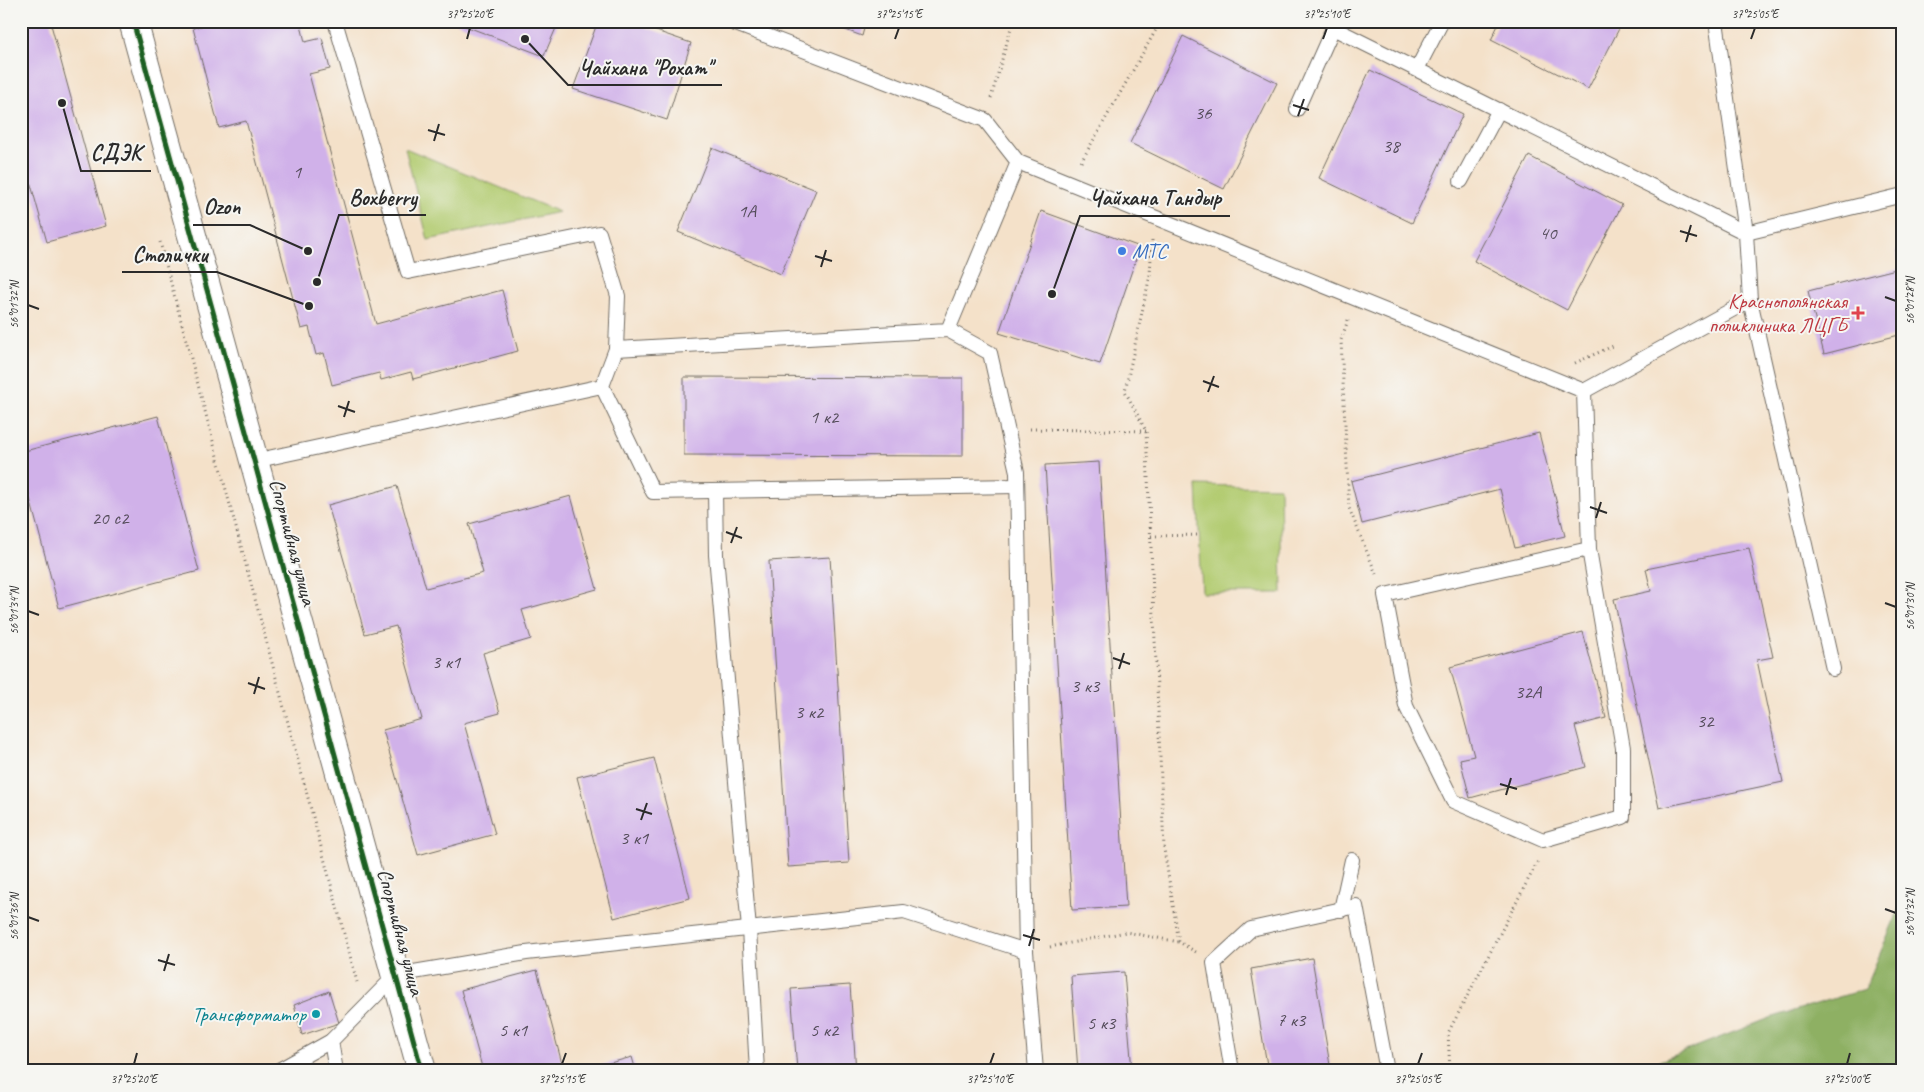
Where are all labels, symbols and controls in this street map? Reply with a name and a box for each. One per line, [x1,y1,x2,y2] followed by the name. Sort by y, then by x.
[447,6,495,22] text: 37°25'20"E
[876,6,924,22] text: 37°25'15"E
[1304,6,1352,22] text: 37°25'10"E
[1732,6,1780,22] text: 37°25'05"E
[568,48,722,85] callout: Чайхана "Рохат"
[578,54,717,82] text: Чайхана "Рохат"
[1194,101,1213,125] house number: 36
[81,134,151,171] callout: СДЭК
[1382,134,1402,158] house number: 38
[91,139,146,167] text: СДЭК
[293,160,303,184] house number: 1
[339,178,426,215] callout: Boxberry
[1080,179,1230,216] callout: Чайхана Тандыр
[349,184,419,212] text: Boxberry
[1089,184,1223,212] text: Чайхана Тандыр
[193,188,250,225] callout: Ozon
[204,193,241,221] text: Ozon
[738,199,758,223] house number: 1А
[1539,221,1558,245] house number: 40
[122,235,217,272] callout: Столички
[1132,238,1170,264] place label: МТС
[132,241,210,269] text: Столички
[1116,245,1128,257] marker: МТС
[1902,276,1918,325] text: 56°01'28"N
[6,280,22,329] text: 56°01'32"N
[1709,288,1850,338] place label: Краснополянская поликлиника ЛЦГБ
[1851,306,1865,320] marker: Краснополянская поликлиника ЛЦГБ
[810,405,840,429] house number: 1 к2
[264,476,323,610] street label: Спортивная улица
[92,506,130,530] house number: 20 с2
[1902,582,1918,631] text: 56°01'30"N
[6,586,22,635] text: 56°01'34"N
[432,650,462,674] house number: 3 к1
[1071,674,1101,698] house number: 3 к3
[1515,680,1543,704] house number: 32А
[795,700,825,724] house number: 3 к2
[1696,709,1715,733] house number: 32
[620,826,650,850] house number: 3 к1
[372,866,431,1000] street label: Спортивная улица
[1902,888,1918,937] text: 56°01'32"N
[6,892,22,941] text: 56°01'36"N
[192,1001,307,1027] place label: Трансформатор
[310,1008,322,1020] marker: Трансформатор
[1277,1008,1307,1032] house number: 7 к3
[1087,1011,1117,1035] house number: 5 к3
[499,1018,529,1042] house number: 5 к1
[810,1018,840,1042] house number: 5 к2
[111,1071,159,1087] text: 37°25'20"E
[539,1071,587,1087] text: 37°25'15"E
[967,1071,1015,1087] text: 37°25'10"E
[1395,1071,1443,1087] text: 37°25'05"E
[1824,1071,1872,1087] text: 37°25'00"E

